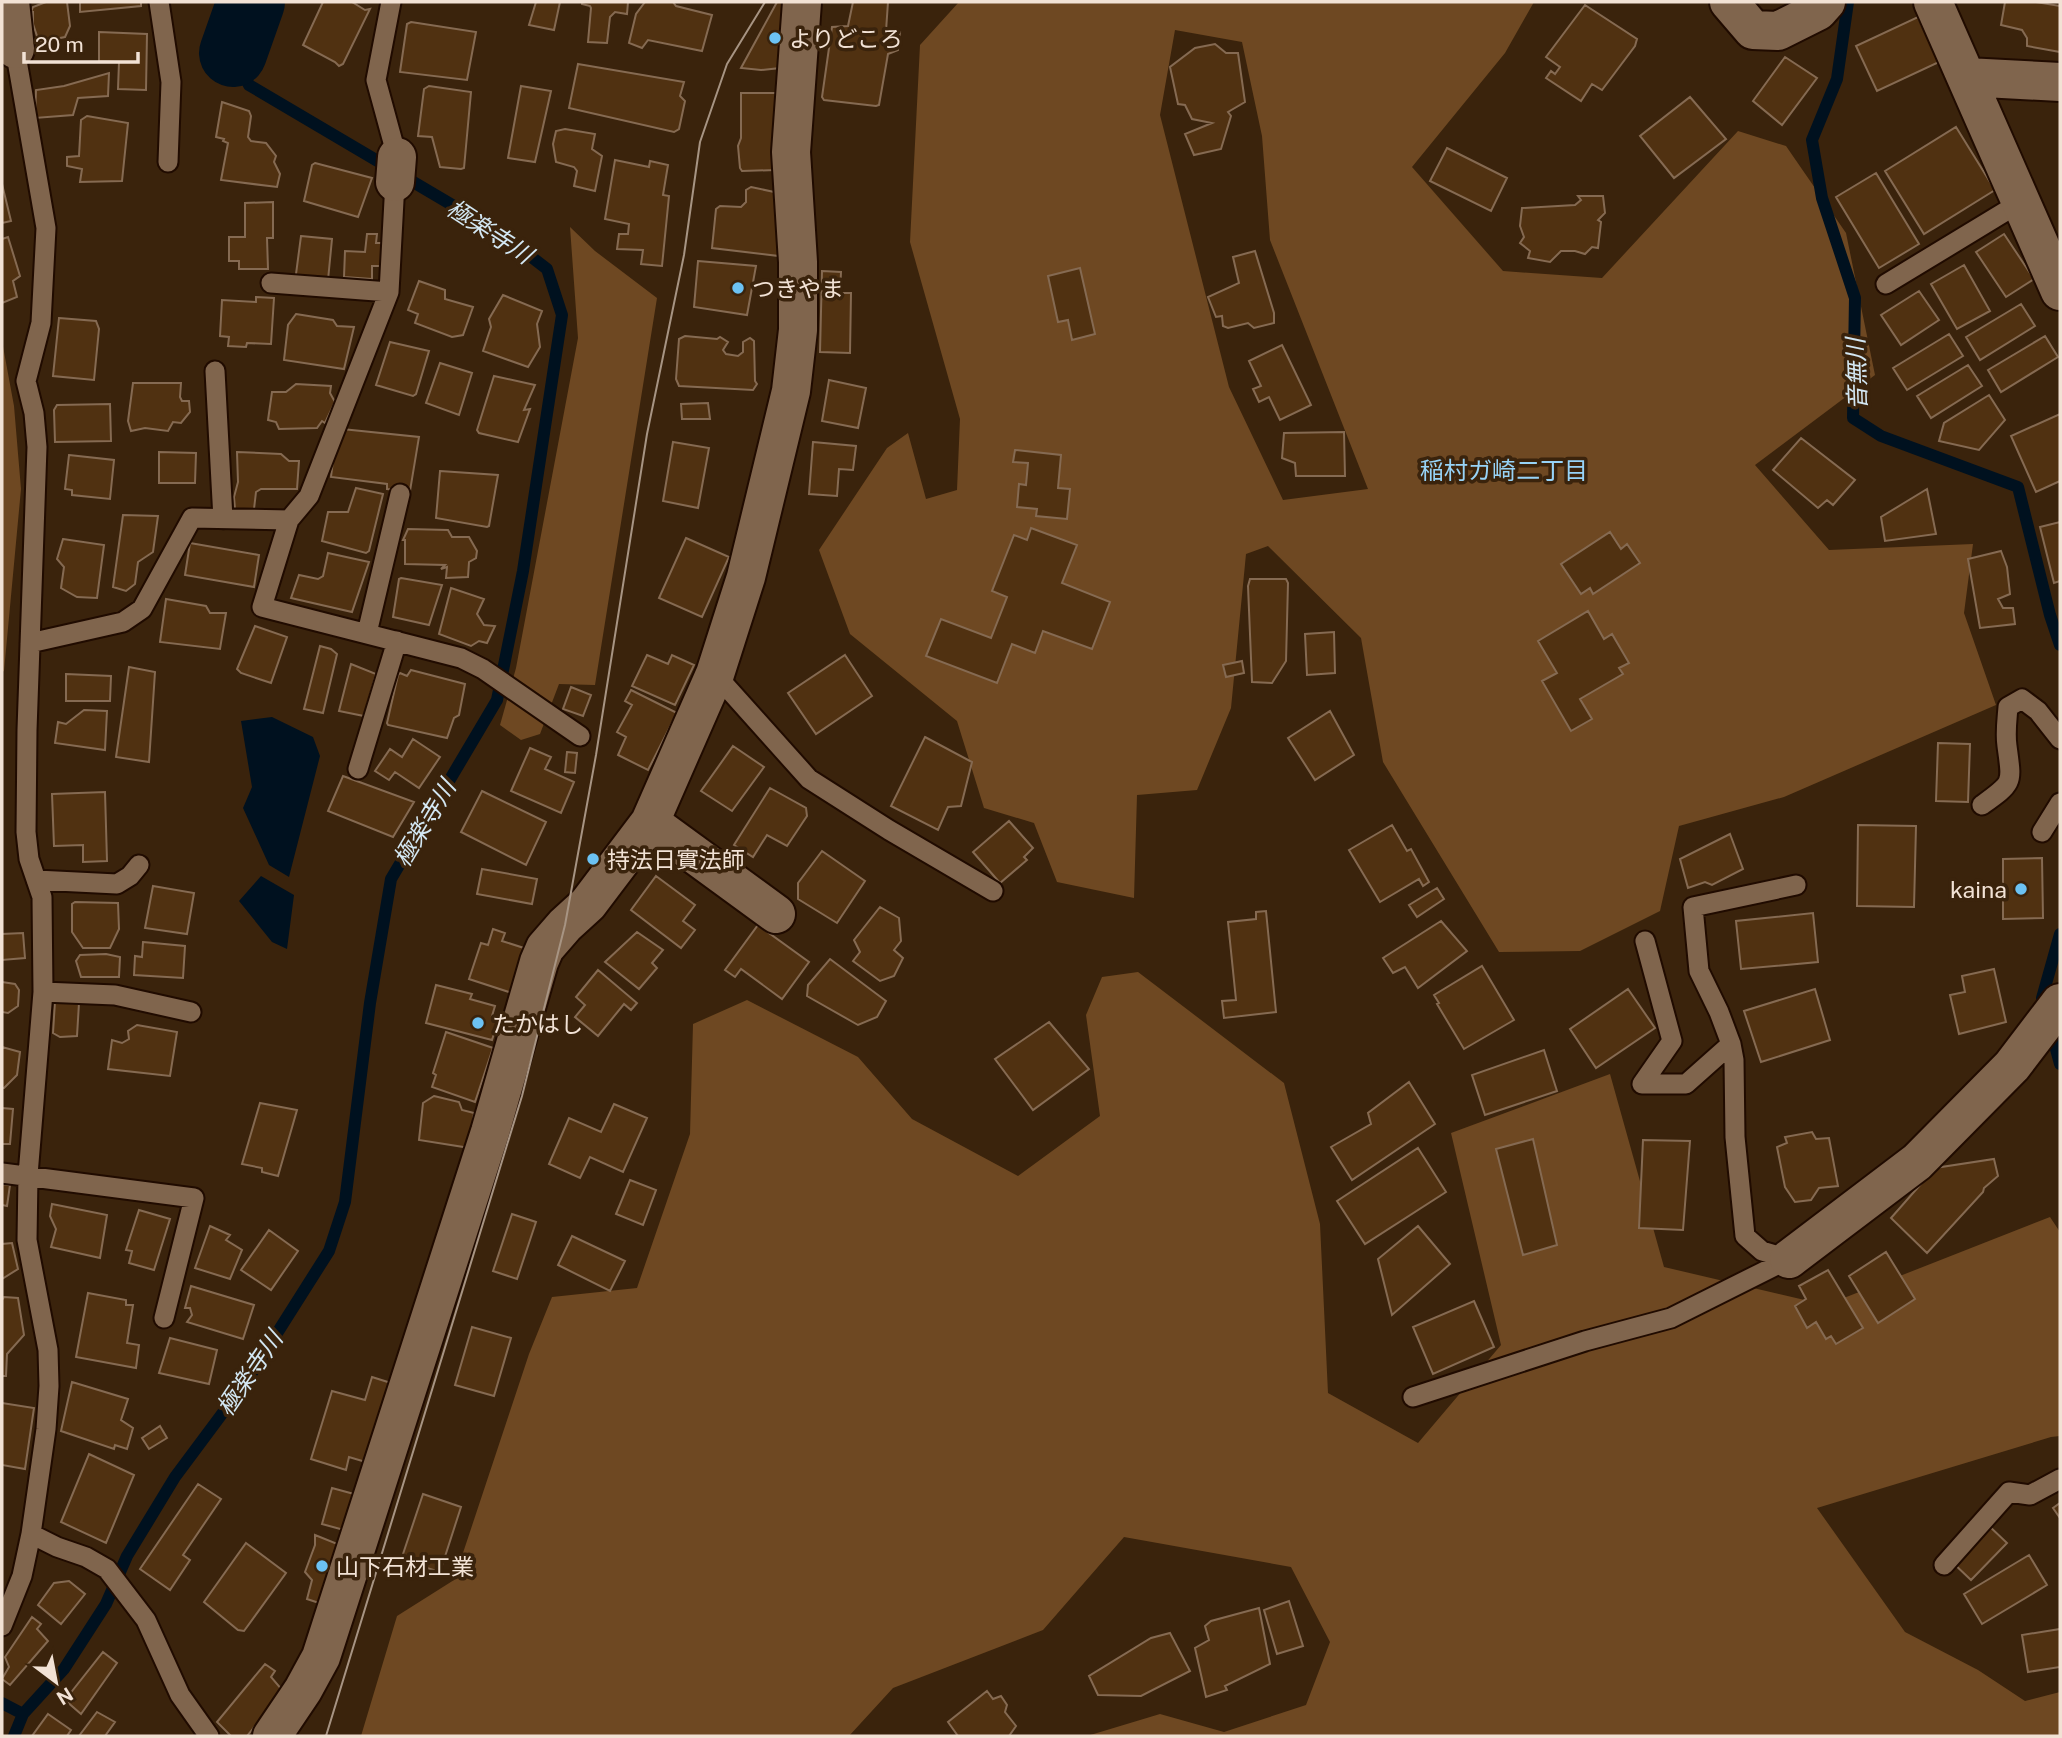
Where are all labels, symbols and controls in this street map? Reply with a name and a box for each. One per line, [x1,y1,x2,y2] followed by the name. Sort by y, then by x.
[24,21,138,65] scale bar
[789,25,903,52] place label: よりどころ
[767,30,783,46] marker: よりどころ
[35,32,84,57] text: 20 m
[442,193,540,271] water label: 極楽寺川
[752,275,844,302] place label: つきやま
[730,280,746,296] marker: つきやま
[1841,335,1871,410] water label: 音無川
[1420,456,1588,484] district label: 稲村ガ崎二丁目
[387,772,462,871] water label: 極楽寺川
[607,846,745,873] place label: 持法日實法師
[585,851,601,867] marker: 持法日實法師
[1950,876,2007,903] place label: kaina
[2013,881,2029,897] marker: kaina
[492,1010,583,1037] place label: たかはし
[470,1015,486,1031] marker: たかはし
[211,1323,289,1421] water label: 極楽寺川
[336,1553,474,1580] place label: 山下石材工業
[314,1558,330,1574] marker: 山下石材工業
[21,1647,91,1717] north arrow
[53,1683,77,1710] text: N

